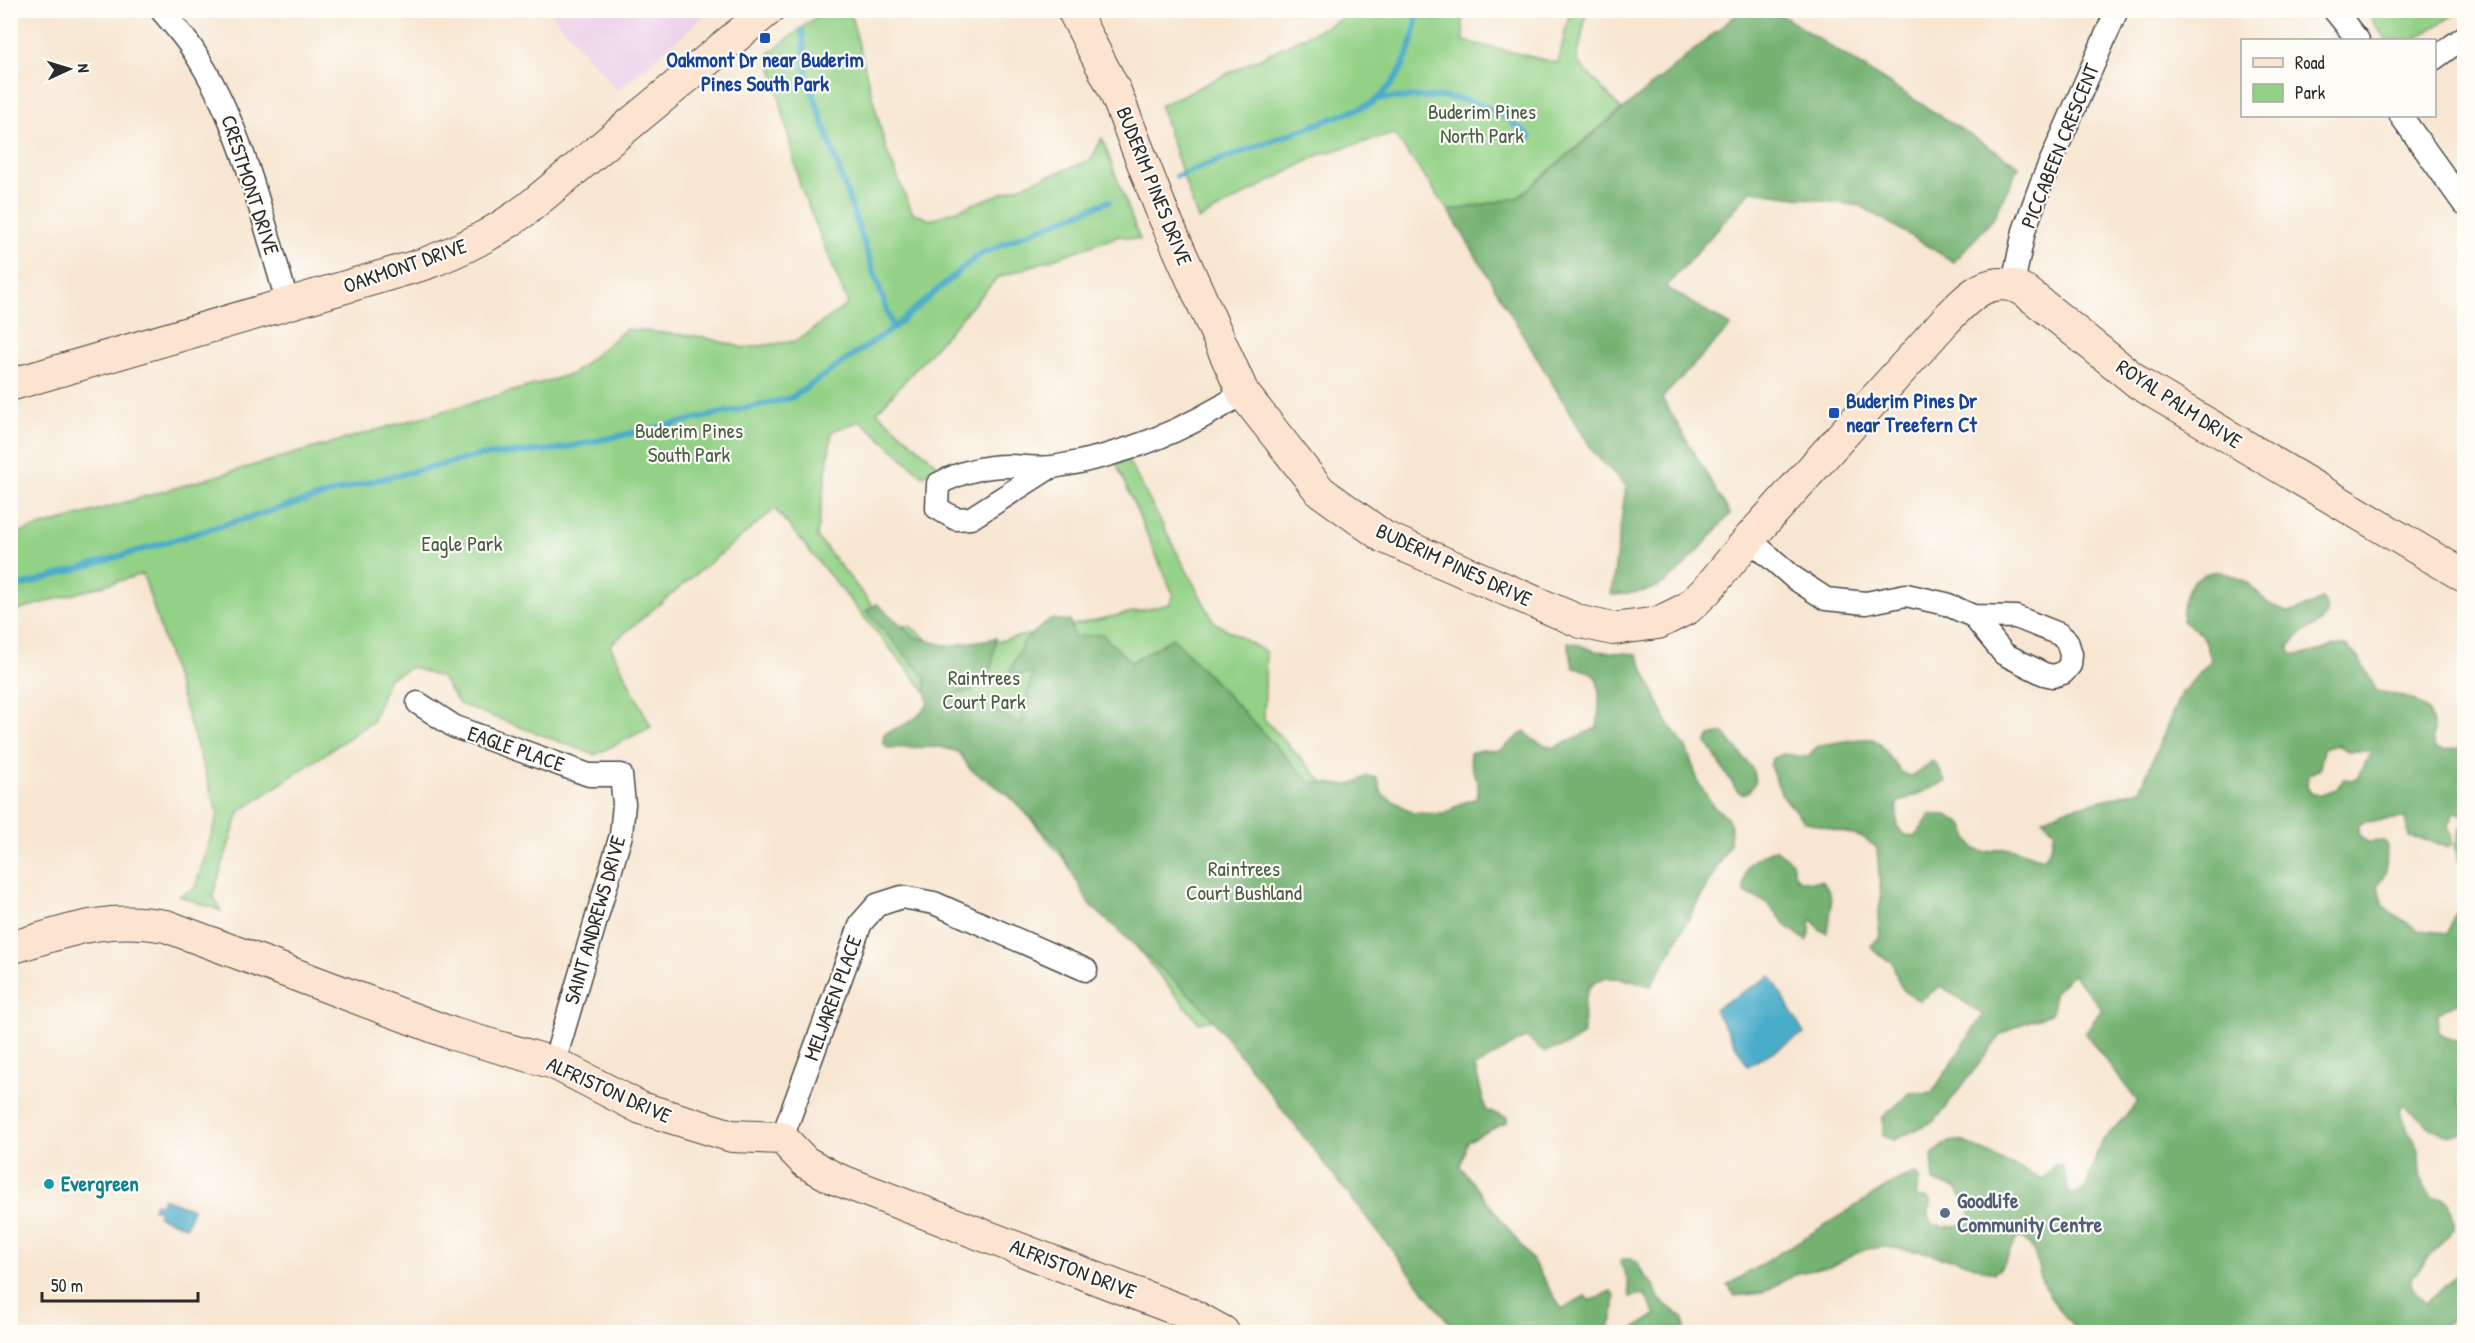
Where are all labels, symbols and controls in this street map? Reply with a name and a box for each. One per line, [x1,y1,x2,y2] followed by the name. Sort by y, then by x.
[758,31,772,45] marker: Oakmont Dr near Buderim Pines South Park
[39,39,99,99] north arrow
[2241,39,2436,117] legend
[666,45,864,98] place label: Oakmont Dr near Buderim Pines South Park
[2295,50,2325,75] text: Road
[2013,58,2106,232] street label: PICCABEEN CRESCENT
[73,63,95,73] text: N
[2295,80,2326,105] text: Park
[1428,97,1536,150] park label: Buderim Pines North Park
[1109,102,1200,269] street label: BUDERIM PINES DRIVE
[214,111,287,258] street label: CRESTMONT DRIVE
[339,231,470,300] street label: OAKMONT DRIVE
[2111,352,2248,455] street label: ROYAL PALM DRIVE
[1846,386,1978,439] place label: Buderim Pines Dr near Treefern Ct
[1827,406,1841,420] marker: Buderim Pines Dr near Treefern Ct
[635,416,743,469] park label: Buderim Pines South Park
[1372,516,1537,613] street label: BUDERIM PINES DRIVE
[422,529,503,558] park label: Eagle Park
[942,663,1026,716] park label: Raintrees Court Park
[464,718,568,779] street label: EAGLE PLACE
[557,832,632,1007] street label: SAINT ANDREWS DRIVE
[1186,854,1302,907] park label: Raintrees Court Bushland
[796,931,869,1065] street label: MELJAREN PLACE
[543,1049,676,1130] street label: ALFRISTON DRIVE
[61,1169,139,1199] place label: Evergreen
[42,1177,56,1191] marker: Evergreen
[1957,1186,2103,1240] place label: Goodlife Community Centre
[1938,1206,1952,1220] marker: Goodlife Community Centre
[1006,1231,1140,1306] street label: ALFRISTON DRIVE
[42,1265,198,1303] scale bar
[51,1273,83,1298] text: 50 m

